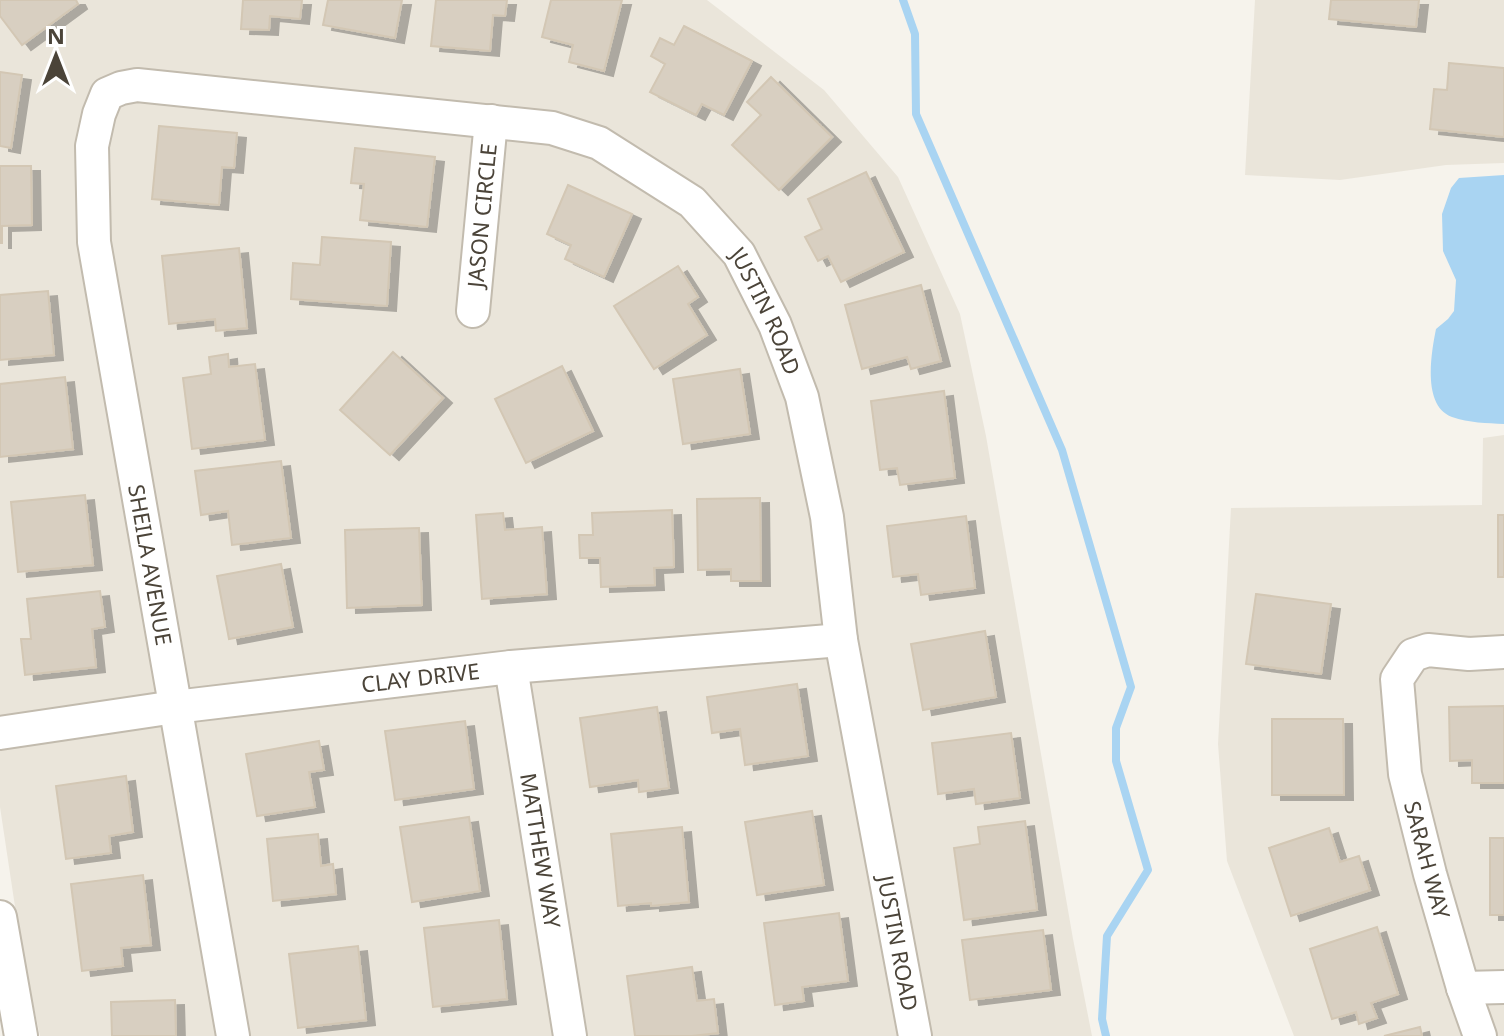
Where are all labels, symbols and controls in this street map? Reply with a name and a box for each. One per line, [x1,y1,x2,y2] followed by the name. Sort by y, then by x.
[16,16,96,96] north arrow
[47,20,65,50] text: N
[459,142,503,291] street label: JASON CIRCLE
[724,238,808,379] street label: JUSTIN ROAD
[122,482,180,648] street label: SHEILA AVENUE
[359,655,481,699] street label: CLAY DRIVE
[514,771,569,931] street label: MATTHEW WAY
[1398,798,1458,922] street label: SARAH WAY
[871,871,926,1013] street label: JUSTIN ROAD

